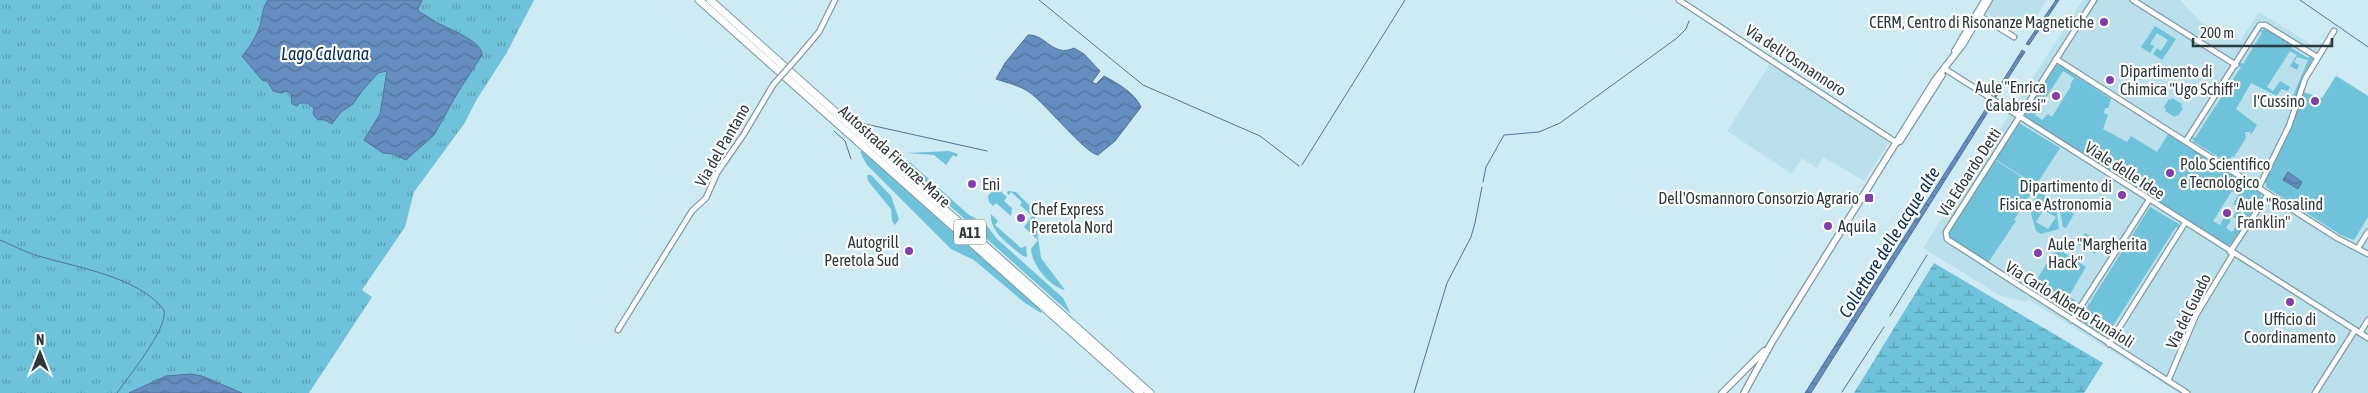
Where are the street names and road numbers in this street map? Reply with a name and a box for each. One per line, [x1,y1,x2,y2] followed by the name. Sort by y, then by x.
[1742,21,1850,99] street label: Via dell'Osmannoro
[691,100,753,190] street label: Via del Pantano
[836,101,954,211] street label: Autostrada Firenze-Mare
[1934,124,2004,220] street label: Via Edoardo Detti
[2082,138,2168,202] street label: Viale delle Idee
[954,220,986,244] road number: A11
[2002,257,2138,351] street label: Via Carlo Alberto Funaioli
[2162,271,2214,351] street label: Via del Guado

